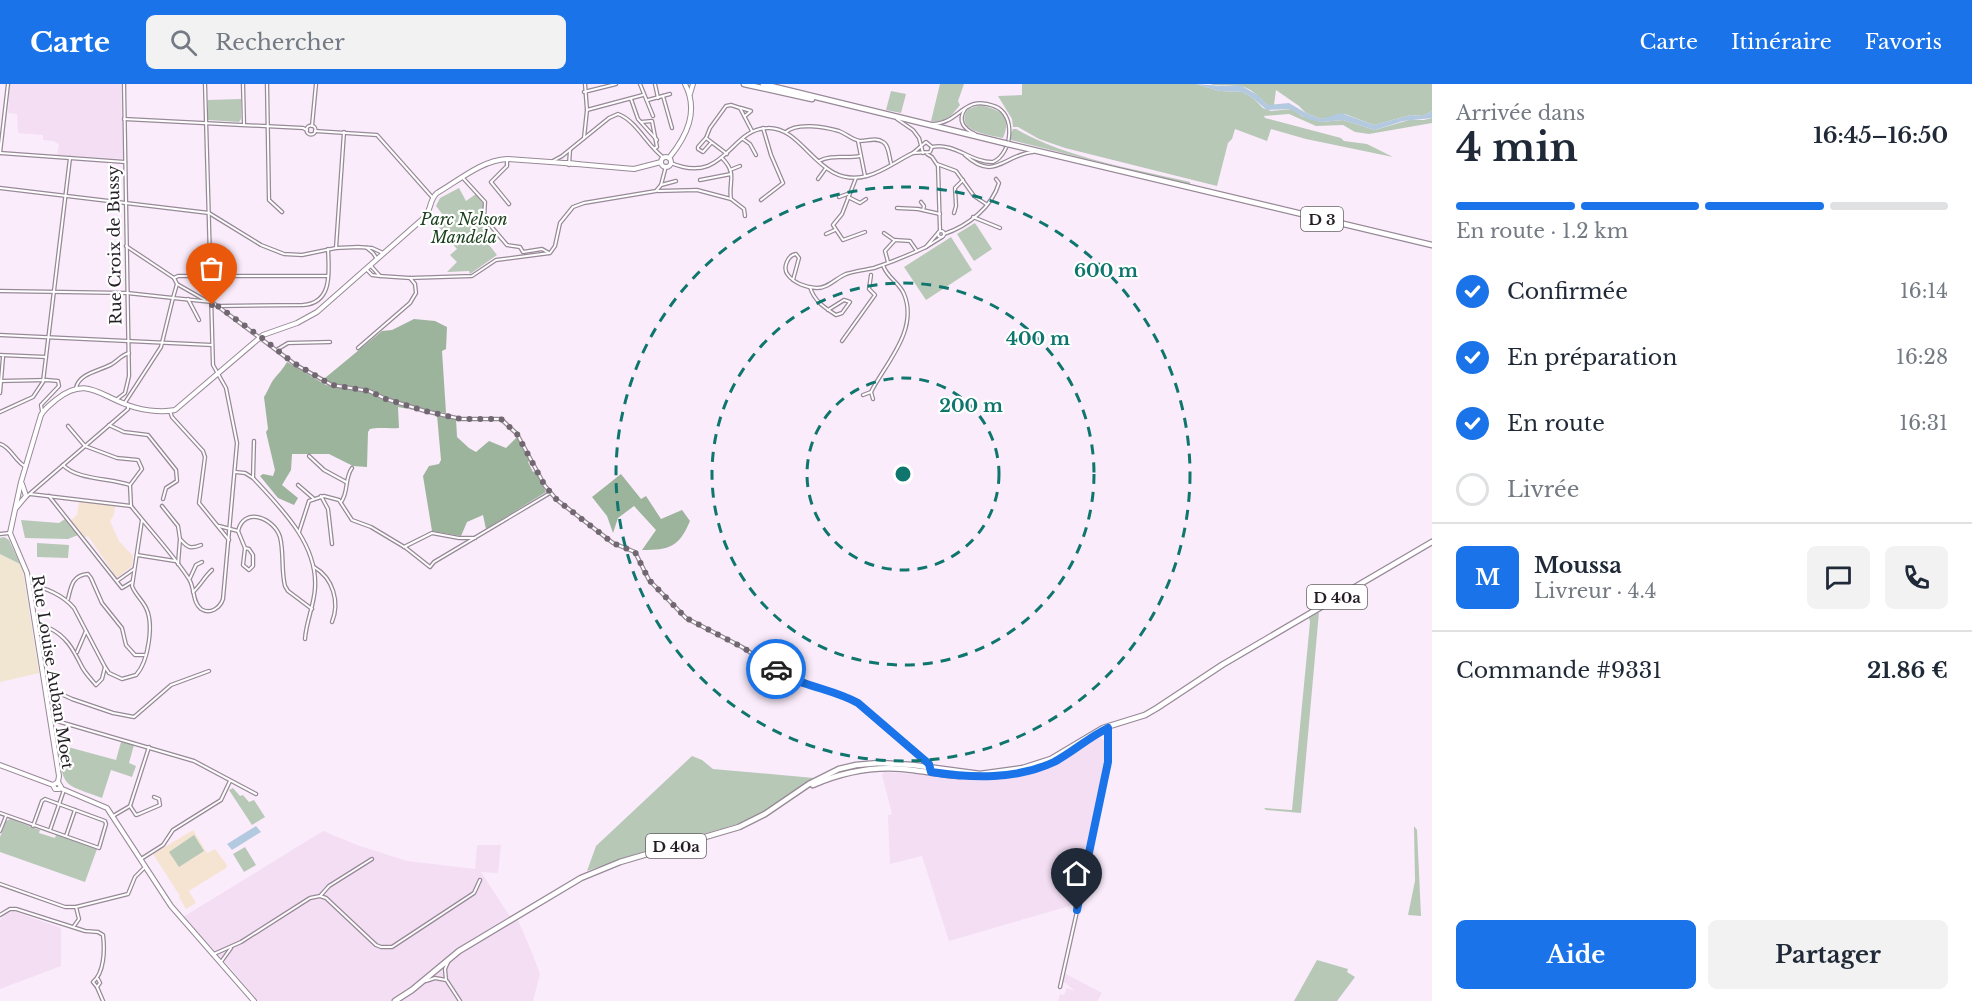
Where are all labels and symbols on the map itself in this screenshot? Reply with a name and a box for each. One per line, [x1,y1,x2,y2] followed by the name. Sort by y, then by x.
[103,164,125,325] street label: Rue Croix de Bussy
[1301,207,1343,231] road number: D 3
[419,209,508,247] park label: Parc Nelson Mandela
[186,243,237,305] pin
[1074,260,1138,282] text: 600 m
[1006,328,1070,350] text: 400 m
[939,395,1003,417] text: 200 m
[893,464,913,484] centre of rings
[28,574,78,770] street label: Rue Louise Auban Moet
[1307,585,1367,609] road number: D 40a
[746,639,806,699] courier
[646,834,706,858] road number: D 40a
[1051,848,1102,910] pin

